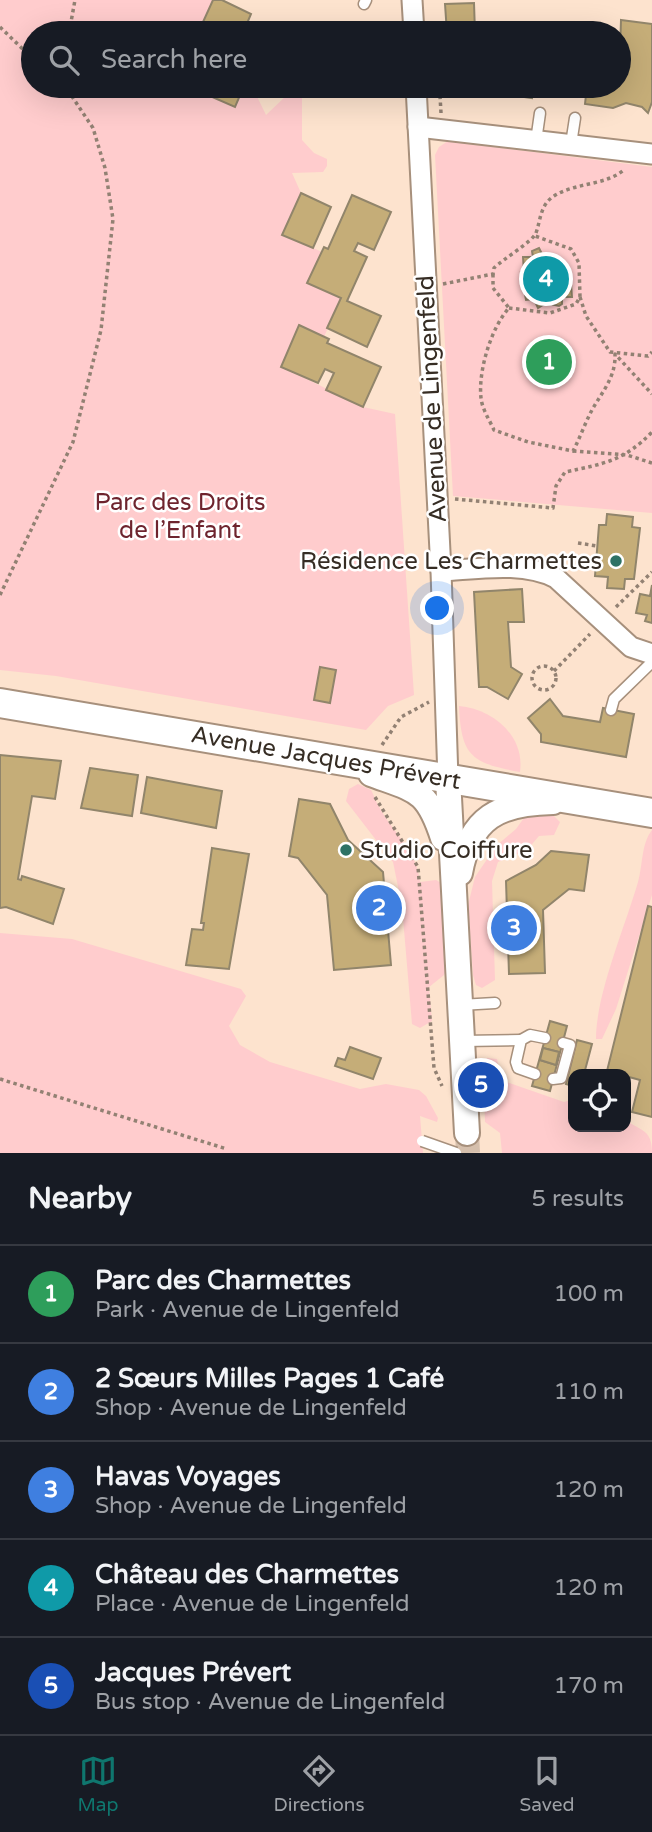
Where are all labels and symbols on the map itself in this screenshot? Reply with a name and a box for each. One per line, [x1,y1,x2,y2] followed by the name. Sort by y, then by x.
[523,253,569,305] pin: 4
[411,275,453,523] street label: Avenue de Lingenfeld
[526,336,572,388] pin: 1
[94,488,266,545] park label: Parc des Droits de l’Enfant
[300,547,602,576] place label: Résidence Les Charmettes
[608,553,624,569] marker: Résidence Les Charmettes
[420,591,454,625] your location
[189,720,463,796] street label: Avenue Jacques Prévert
[360,836,532,865] place label: Studio Coiffure
[338,842,354,858] marker: Studio Coiffure
[356,882,402,934] pin: 2
[491,902,537,954] pin: 3
[458,1059,504,1111] pin: 5

